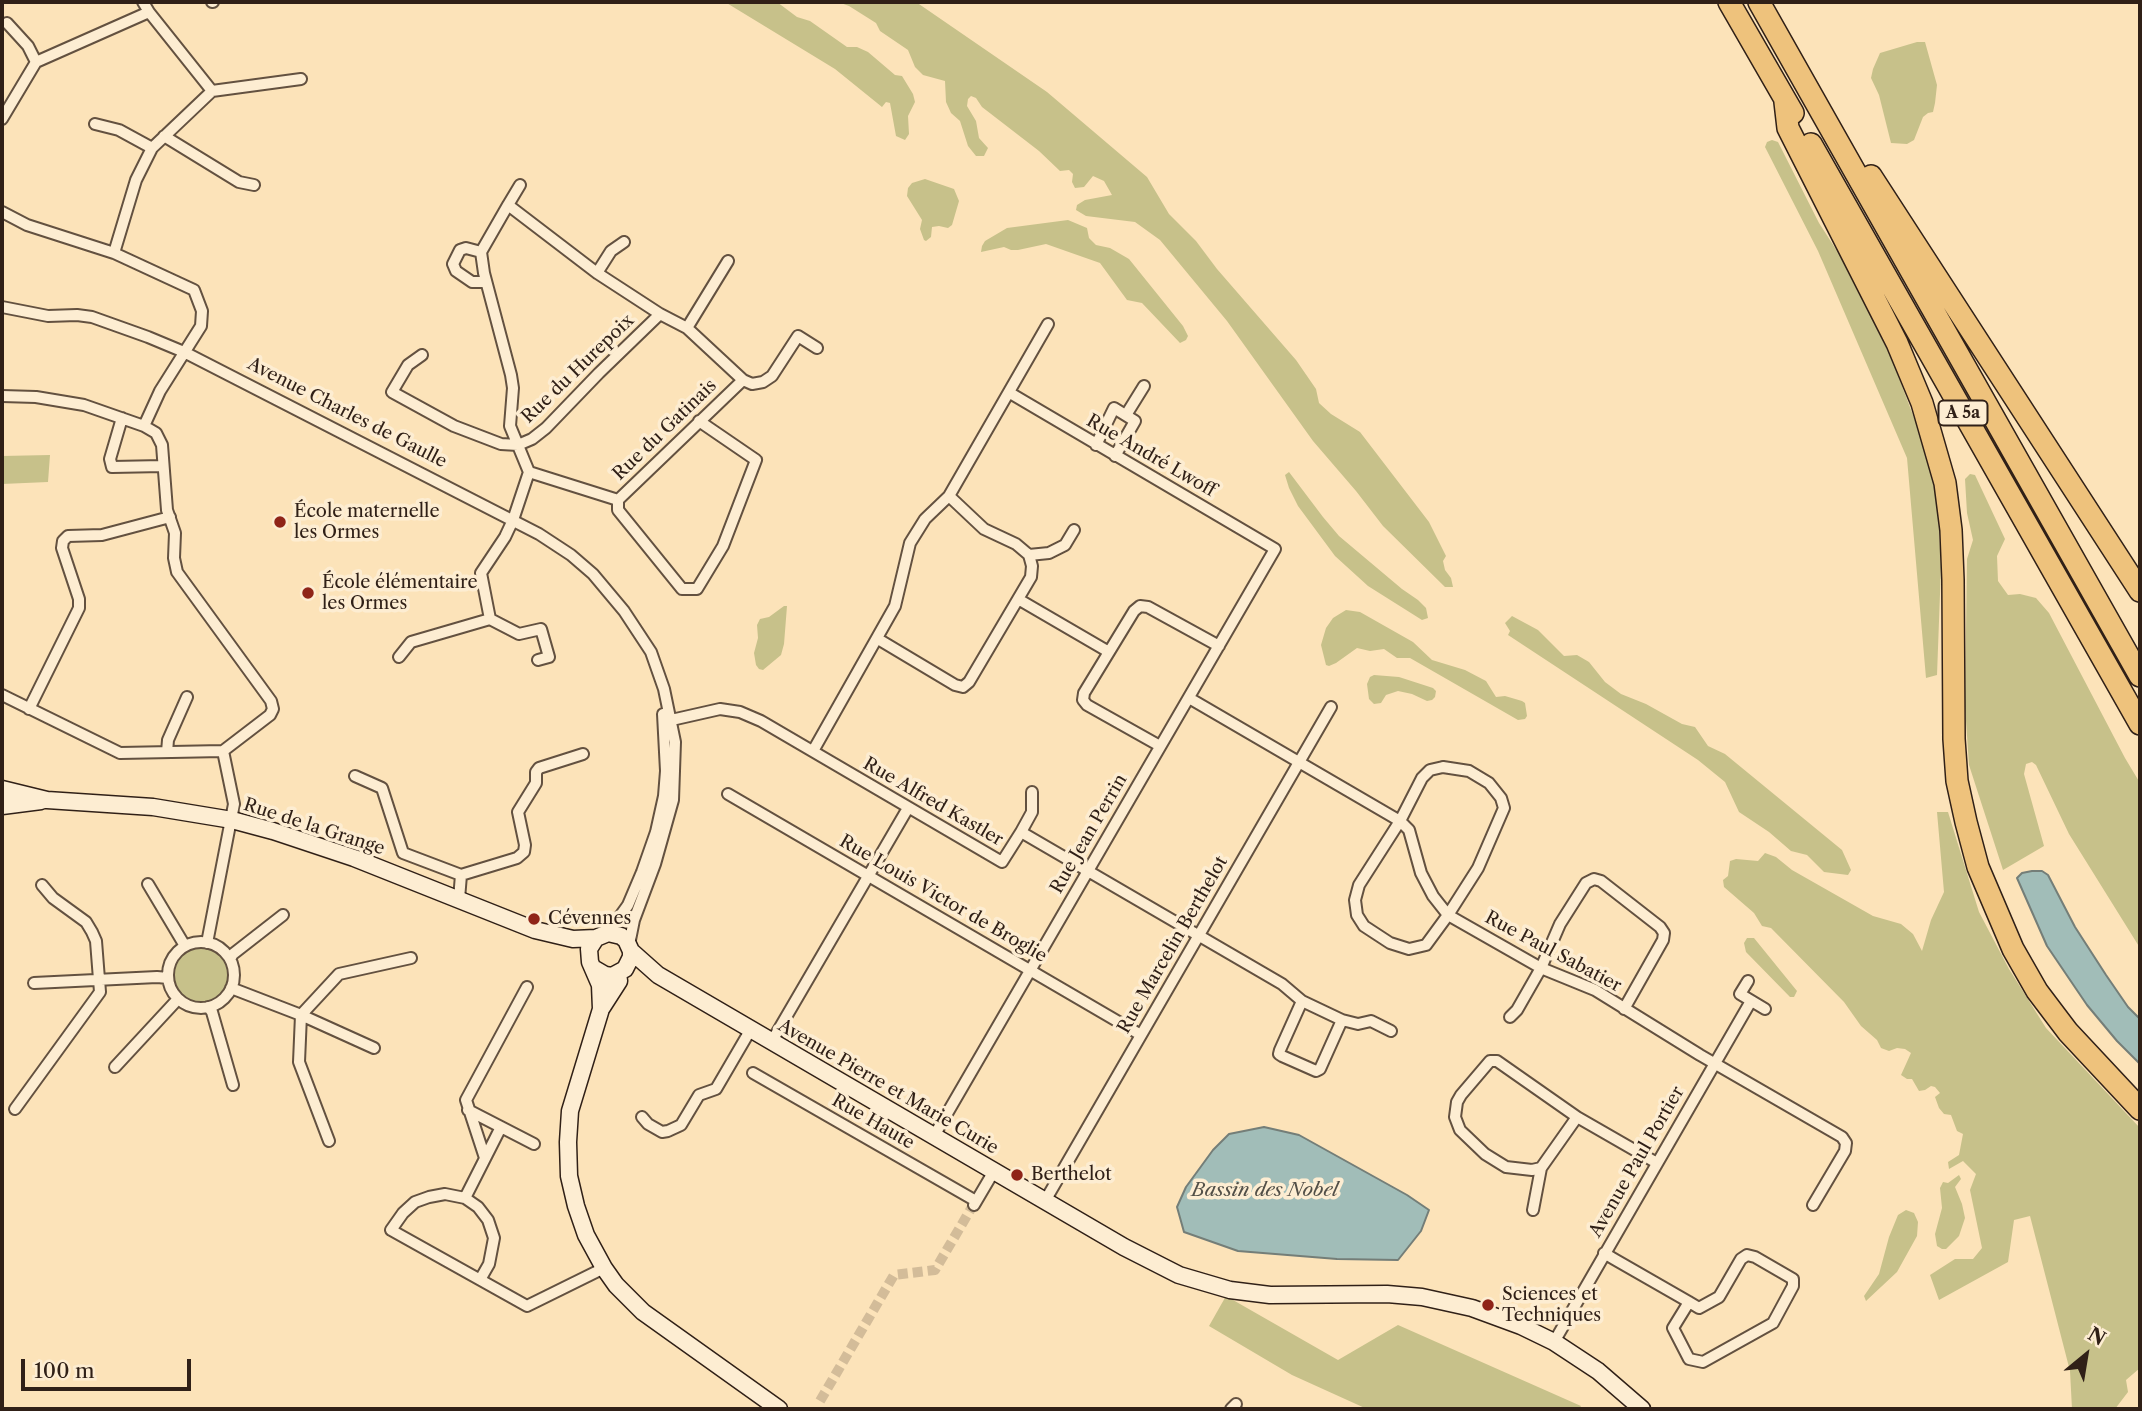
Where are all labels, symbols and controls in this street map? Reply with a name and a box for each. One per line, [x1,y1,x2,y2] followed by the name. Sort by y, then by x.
[517,310,639,428] street label: Rue du Hurepoix
[244,353,450,473] street label: Avenue Charles de Gaulle
[609,375,721,485] street label: Rue du Gatinais
[1938,400,1988,426] road number: A 5a
[1082,410,1220,502] street label: Rue André Lwoff
[294,501,440,544] place label: École maternelle les Ormes
[272,514,288,530] marker: École maternelle les Ormes
[322,572,477,614] place label: École élémentaire les Ormes
[300,585,316,601] marker: École élémentaire les Ormes
[859,753,1007,851] street label: Rue Alfred Kastler
[1046,770,1132,898] street label: Rue Jean Perrin
[241,794,387,860] street label: Rue de la Grange
[835,831,1051,967] street label: Rue Louis Victor de Broglie
[1113,853,1233,1037] street label: Rue Marcelin Berthelot
[1481,907,1625,997] street label: Rue Paul Sabatier
[548,908,631,930] place label: Cévennes
[526,911,542,927] marker: Cévennes
[774,1015,1002,1159] street label: Avenue Pierre et Marie Curie
[1585,1083,1689,1241] street label: Avenue Paul Portier
[828,1090,918,1154] street label: Rue Haute
[1031,1164,1112,1186] place label: Berthelot
[1009,1167,1025,1183] marker: Berthelot
[1192,1180,1338,1202] water label: Bassin des Nobel
[1502,1284,1601,1326] place label: Sciences et Techniques
[1480,1297,1496,1313] marker: Sciences et Techniques
[2051,1320,2121,1390] north arrow
[2084,1322,2110,1350] text: N
[24,1344,194,1388] scale bar
[34,1358,95,1383] text: 100 m

